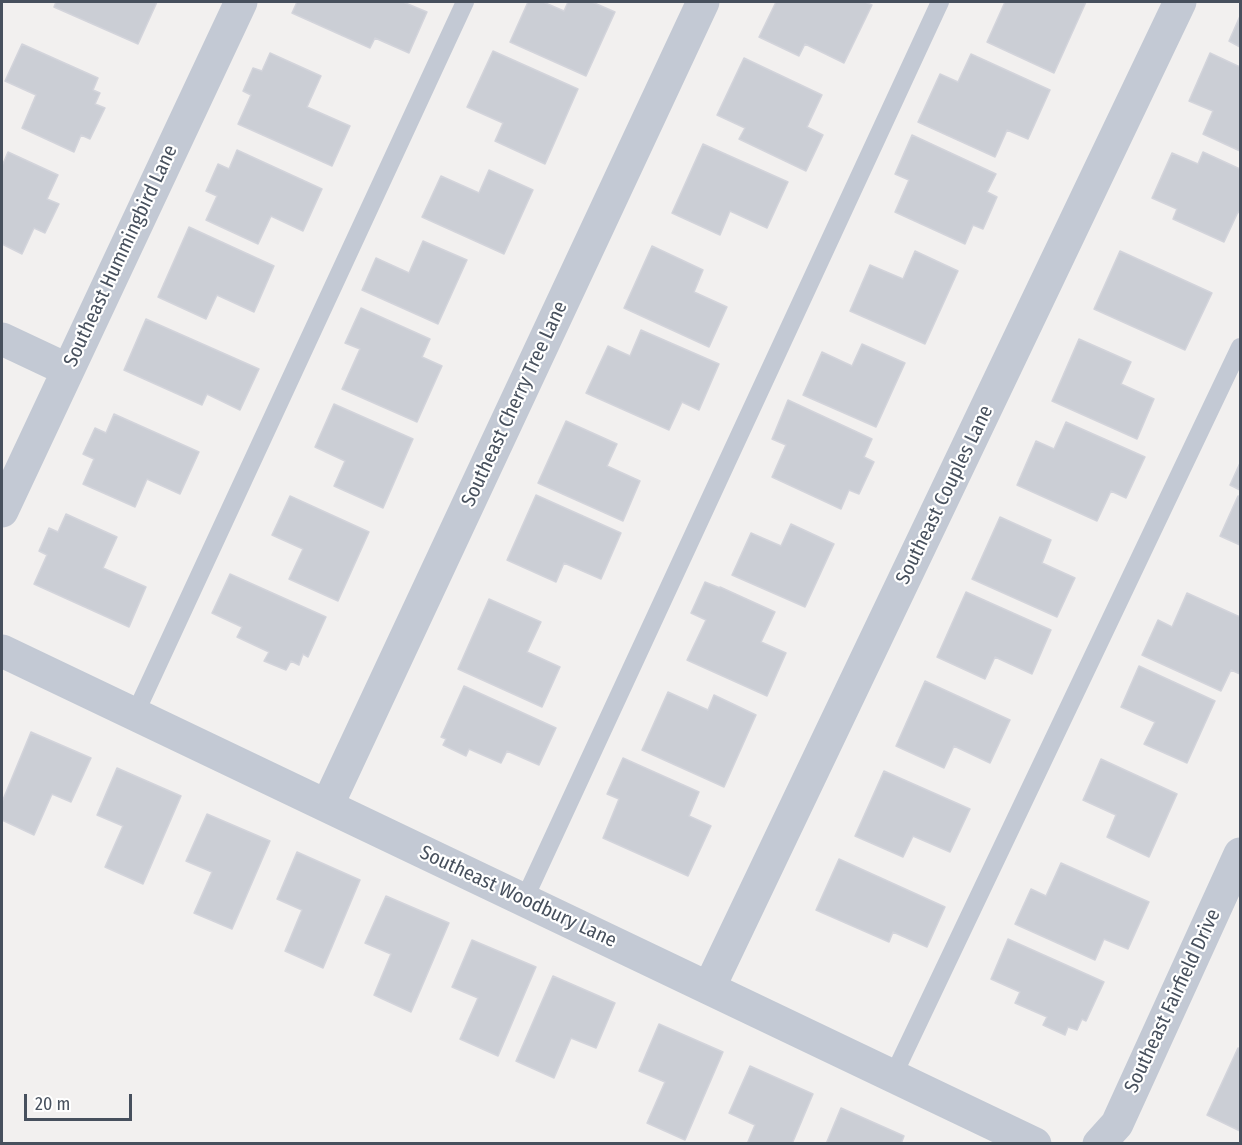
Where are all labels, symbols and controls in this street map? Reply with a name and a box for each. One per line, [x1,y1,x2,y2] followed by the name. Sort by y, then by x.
[59,141,183,371] street label: Southeast Hummingbird Lane
[457,298,573,510] street label: Southeast Cherry Tree Lane
[891,402,999,588] street label: Southeast Couples Lane
[416,841,620,953] street label: Southeast Woodbury Lane
[1120,905,1226,1097] street label: Southeast Fairfield Drive
[27,1082,135,1120] scale bar
[35,1093,70,1115] text: 20 m

